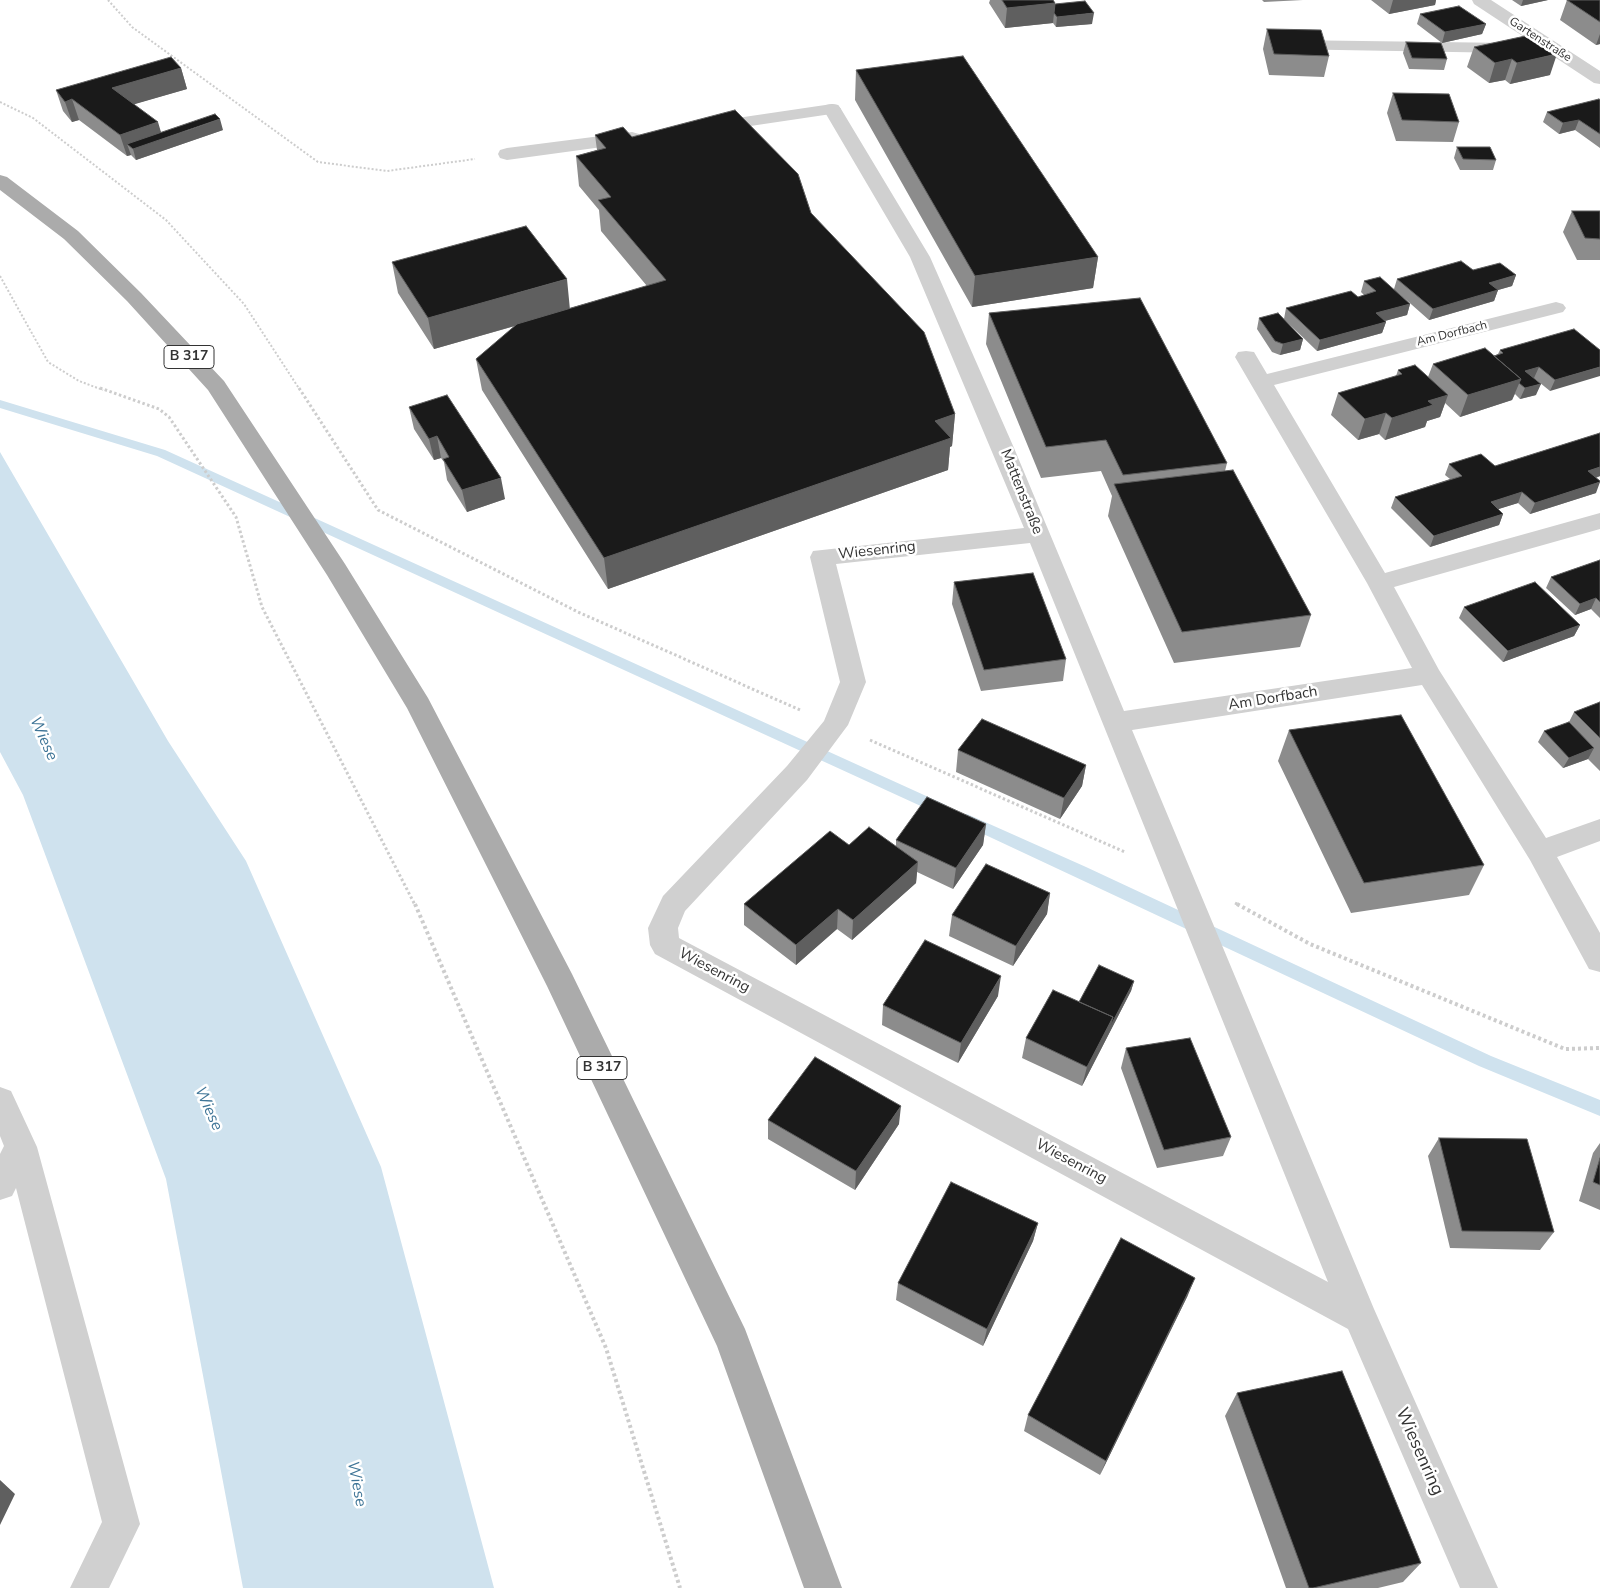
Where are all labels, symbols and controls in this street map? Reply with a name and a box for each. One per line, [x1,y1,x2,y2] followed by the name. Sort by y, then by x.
[1506,15,1574,65] street label: Gartenstraße
[1415,318,1489,350] street label: Am Dorfbach
[164,346,214,368] road number: B 317
[996,447,1046,537] street label: Mattenstraße
[837,538,917,564] street label: Wiesenring
[1227,683,1319,715] street label: Am Dorfbach
[25,714,61,764] water label: Wiese
[675,945,753,997] street label: Wiesenring
[577,1056,627,1080] road number: B 317
[190,1084,226,1134] water label: Wiese
[1032,1136,1110,1188] street label: Wiesenring
[1390,1405,1448,1499] street label: Wiesenring
[342,1460,370,1508] water label: Wiese

